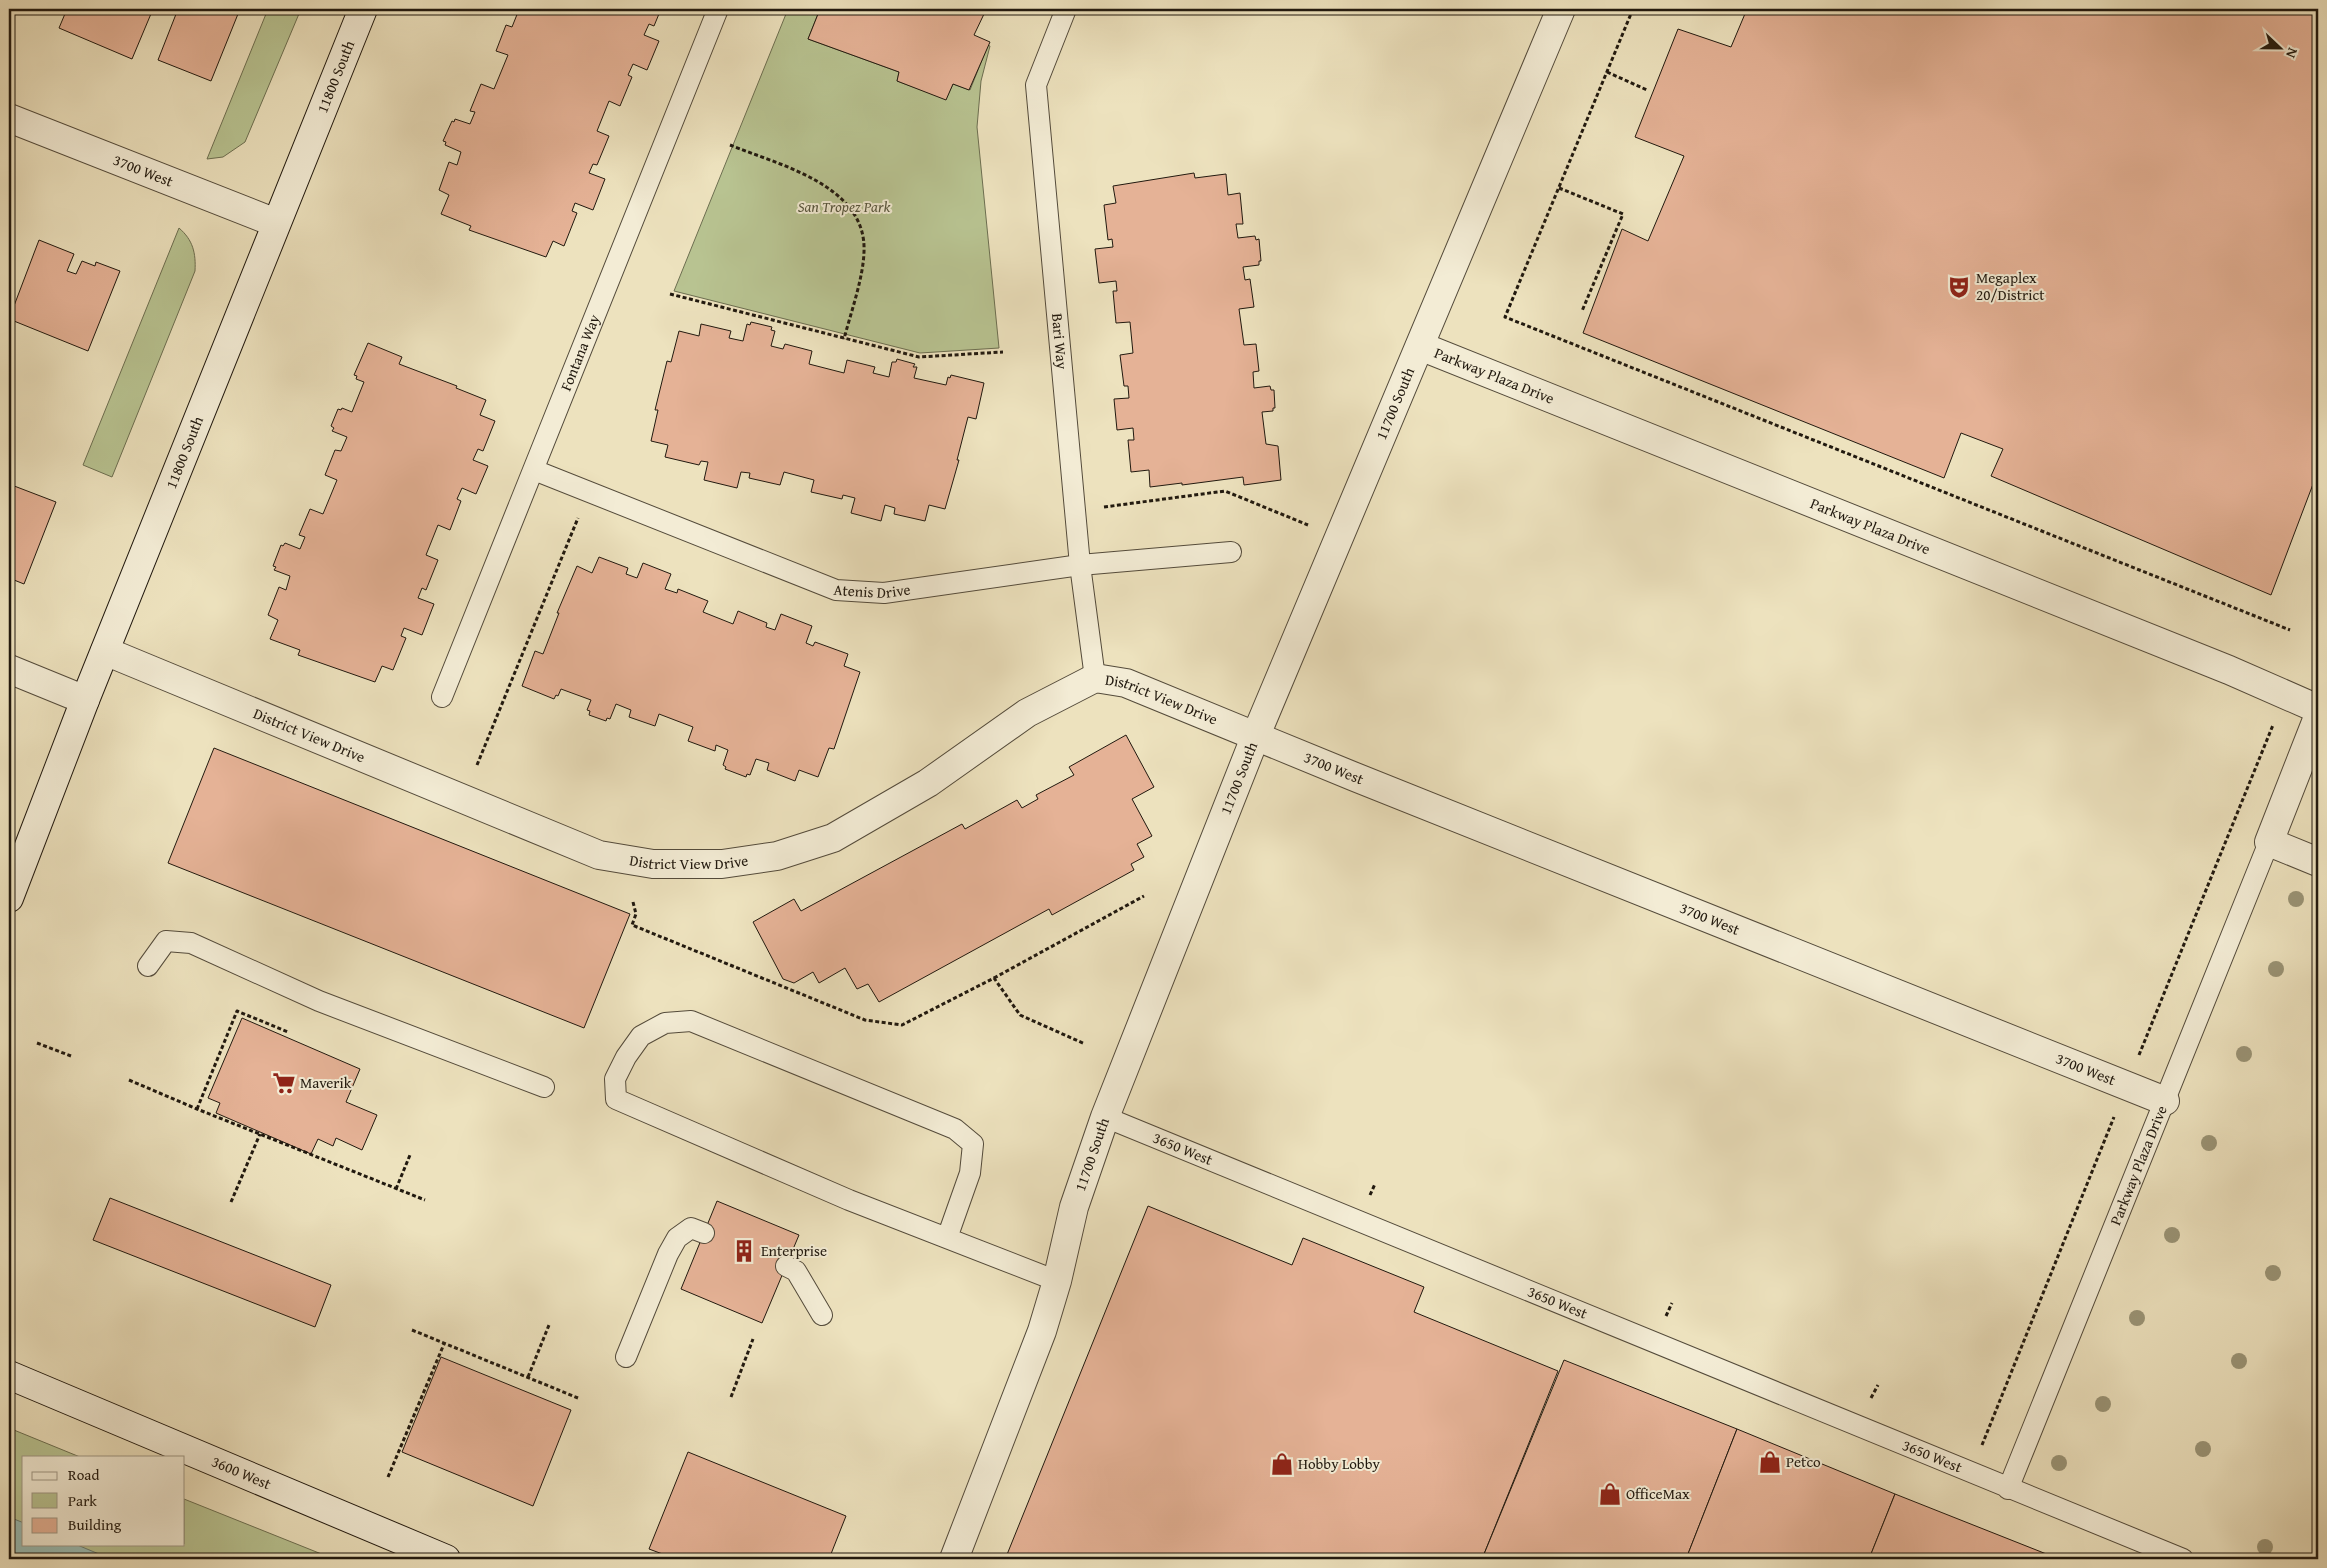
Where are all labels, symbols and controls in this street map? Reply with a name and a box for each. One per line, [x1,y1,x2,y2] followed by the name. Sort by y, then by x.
[2254,22,2304,72] north arrow
[311,37,360,116] street label: 11800 South
[2281,45,2303,62] text: N
[110,149,177,192] street label: 3700 West
[798,196,890,217] park label: San Tropez Park
[1976,267,2045,305] place label: Megaplex 20/District
[1946,274,1972,300] theatre icon: Megaplex 20/District
[555,311,605,394] street label: Fontana Way
[1047,312,1073,371] street label: Bari Way
[1431,342,1557,409] street label: Parkway Plaza Drive
[1370,364,1419,443] street label: 11700 South
[160,412,208,492] street label: 11800 South
[1807,492,1933,559] street label: Parkway Plaza Drive
[833,578,912,603] street label: Atenis Drive
[1104,669,1221,729] street label: District View Drive
[250,702,368,767] street label: District View Drive
[1215,738,1262,817] street label: 11700 South
[1301,746,1367,790] street label: 3700 West
[628,849,749,874] street label: District View Drive
[1677,897,1743,940] street label: 3700 West
[2053,1047,2120,1090] street label: 3700 West
[271,1070,297,1096] supermarket icon: Maverik
[300,1072,352,1093] place label: Maverik
[2105,1102,2172,1228] street label: Parkway Plaza Drive
[1069,1114,1114,1194] street label: 11700 South
[1150,1127,1217,1170] street label: 3650 West
[731,1238,757,1264] building icon: Enterprise
[761,1240,827,1261] place label: Enterprise
[1525,1280,1591,1324] street label: 3650 West
[1899,1434,1966,1478] street label: 3650 West
[1757,1449,1783,1475] shop icon: Petco
[208,1450,275,1494] street label: 3600 West
[1269,1451,1295,1477] shop icon: Hobby Lobby
[1786,1451,1821,1472] place label: Petco
[1298,1453,1380,1474] place label: Hobby Lobby
[22,1456,185,1546] legend
[68,1464,99,1485] text: Road
[1597,1481,1623,1507] shop icon: OfficeMax
[1626,1483,1690,1504] place label: OfficeMax
[68,1490,97,1511] text: Park
[68,1514,122,1535] text: Building

